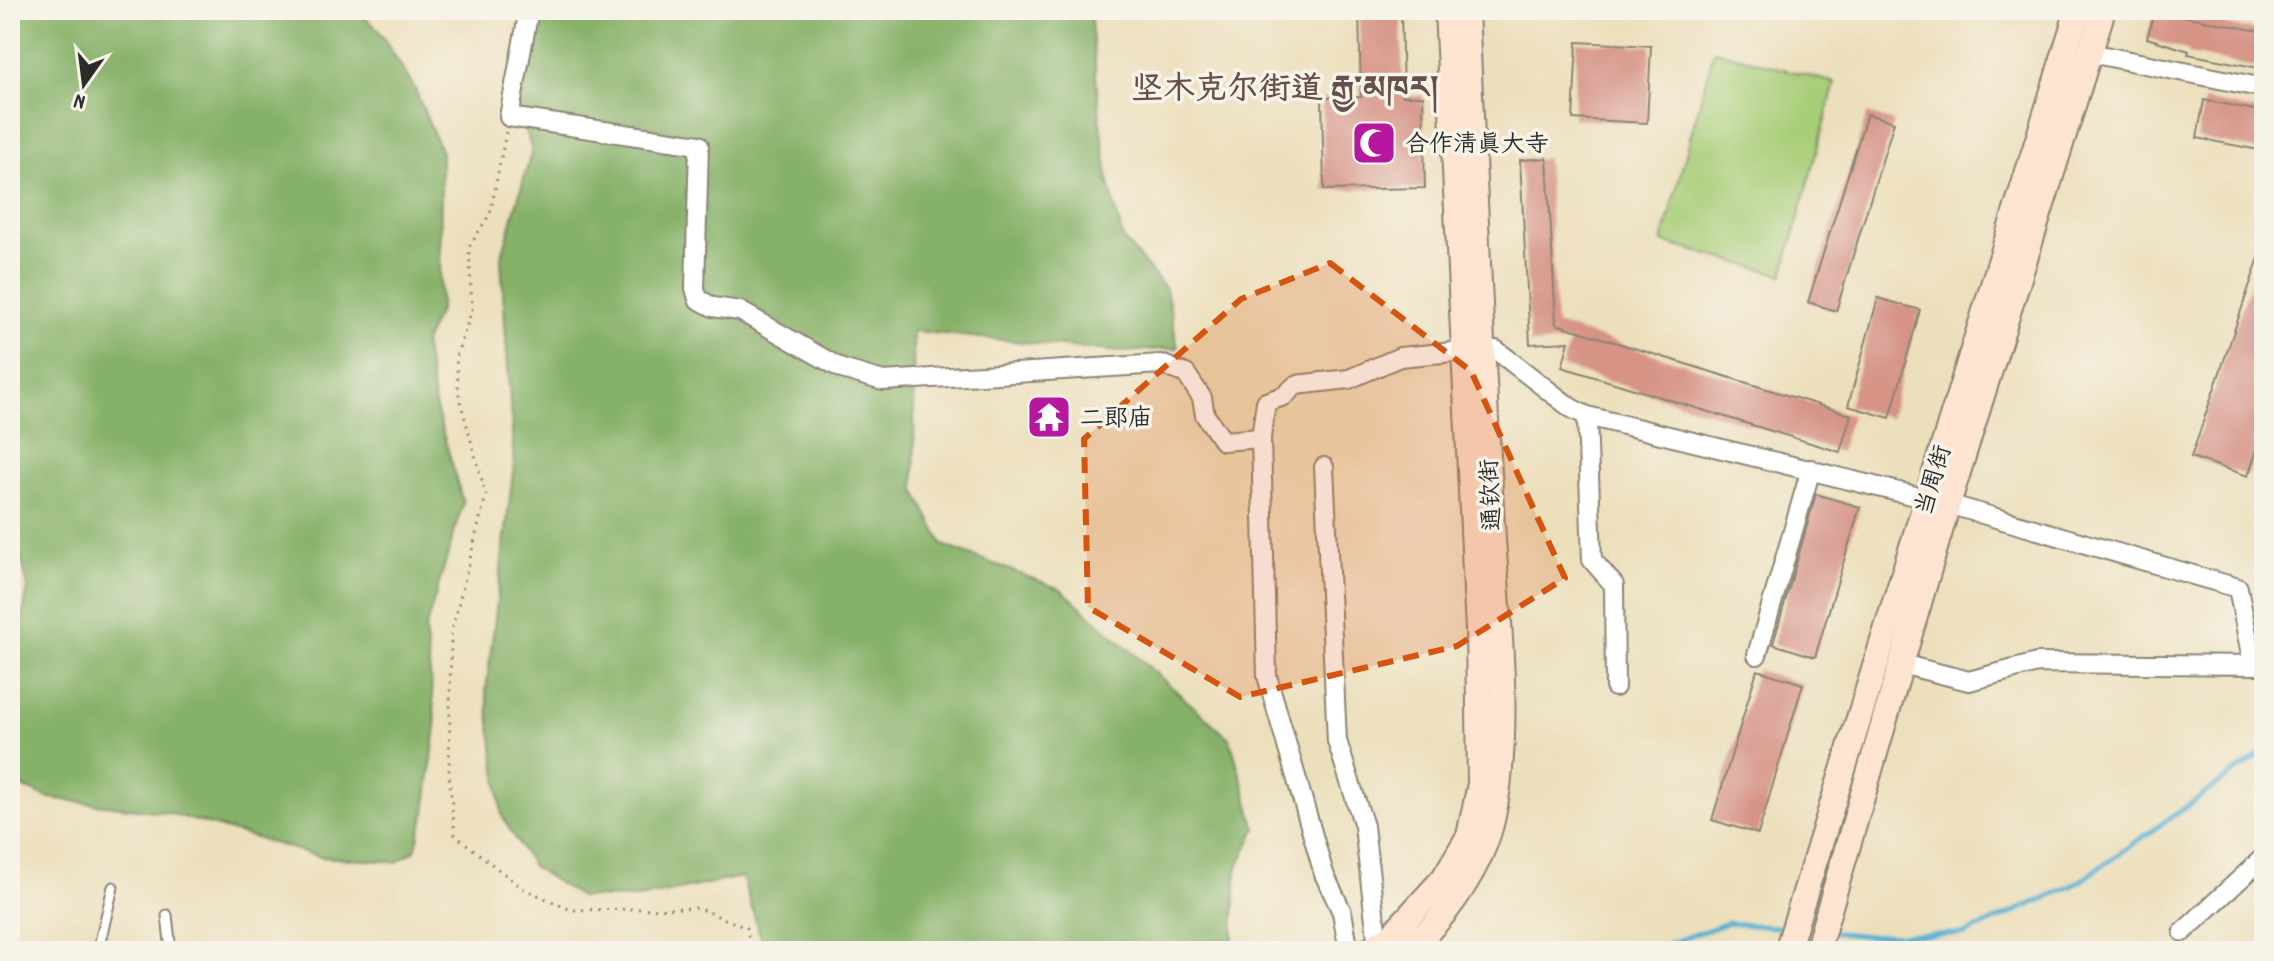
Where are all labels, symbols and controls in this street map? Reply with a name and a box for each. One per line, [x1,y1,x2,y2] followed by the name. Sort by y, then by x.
[44,44,124,124] north arrow
[1131,69,1439,115] district label: 坚木克尔街道 རྒྱ་མཁར།
[71,84,89,116] text: N
[1350,119,1398,167] mosque icon: 合作清真大寺
[1405,129,1549,163] place label: 合作清真大寺
[1025,393,1073,441] temple icon: 二郎庙
[1080,403,1152,437] place label: 二郎庙
[1908,441,1962,520] street label: 当周街
[1474,458,1512,532] street label: 通钦街

